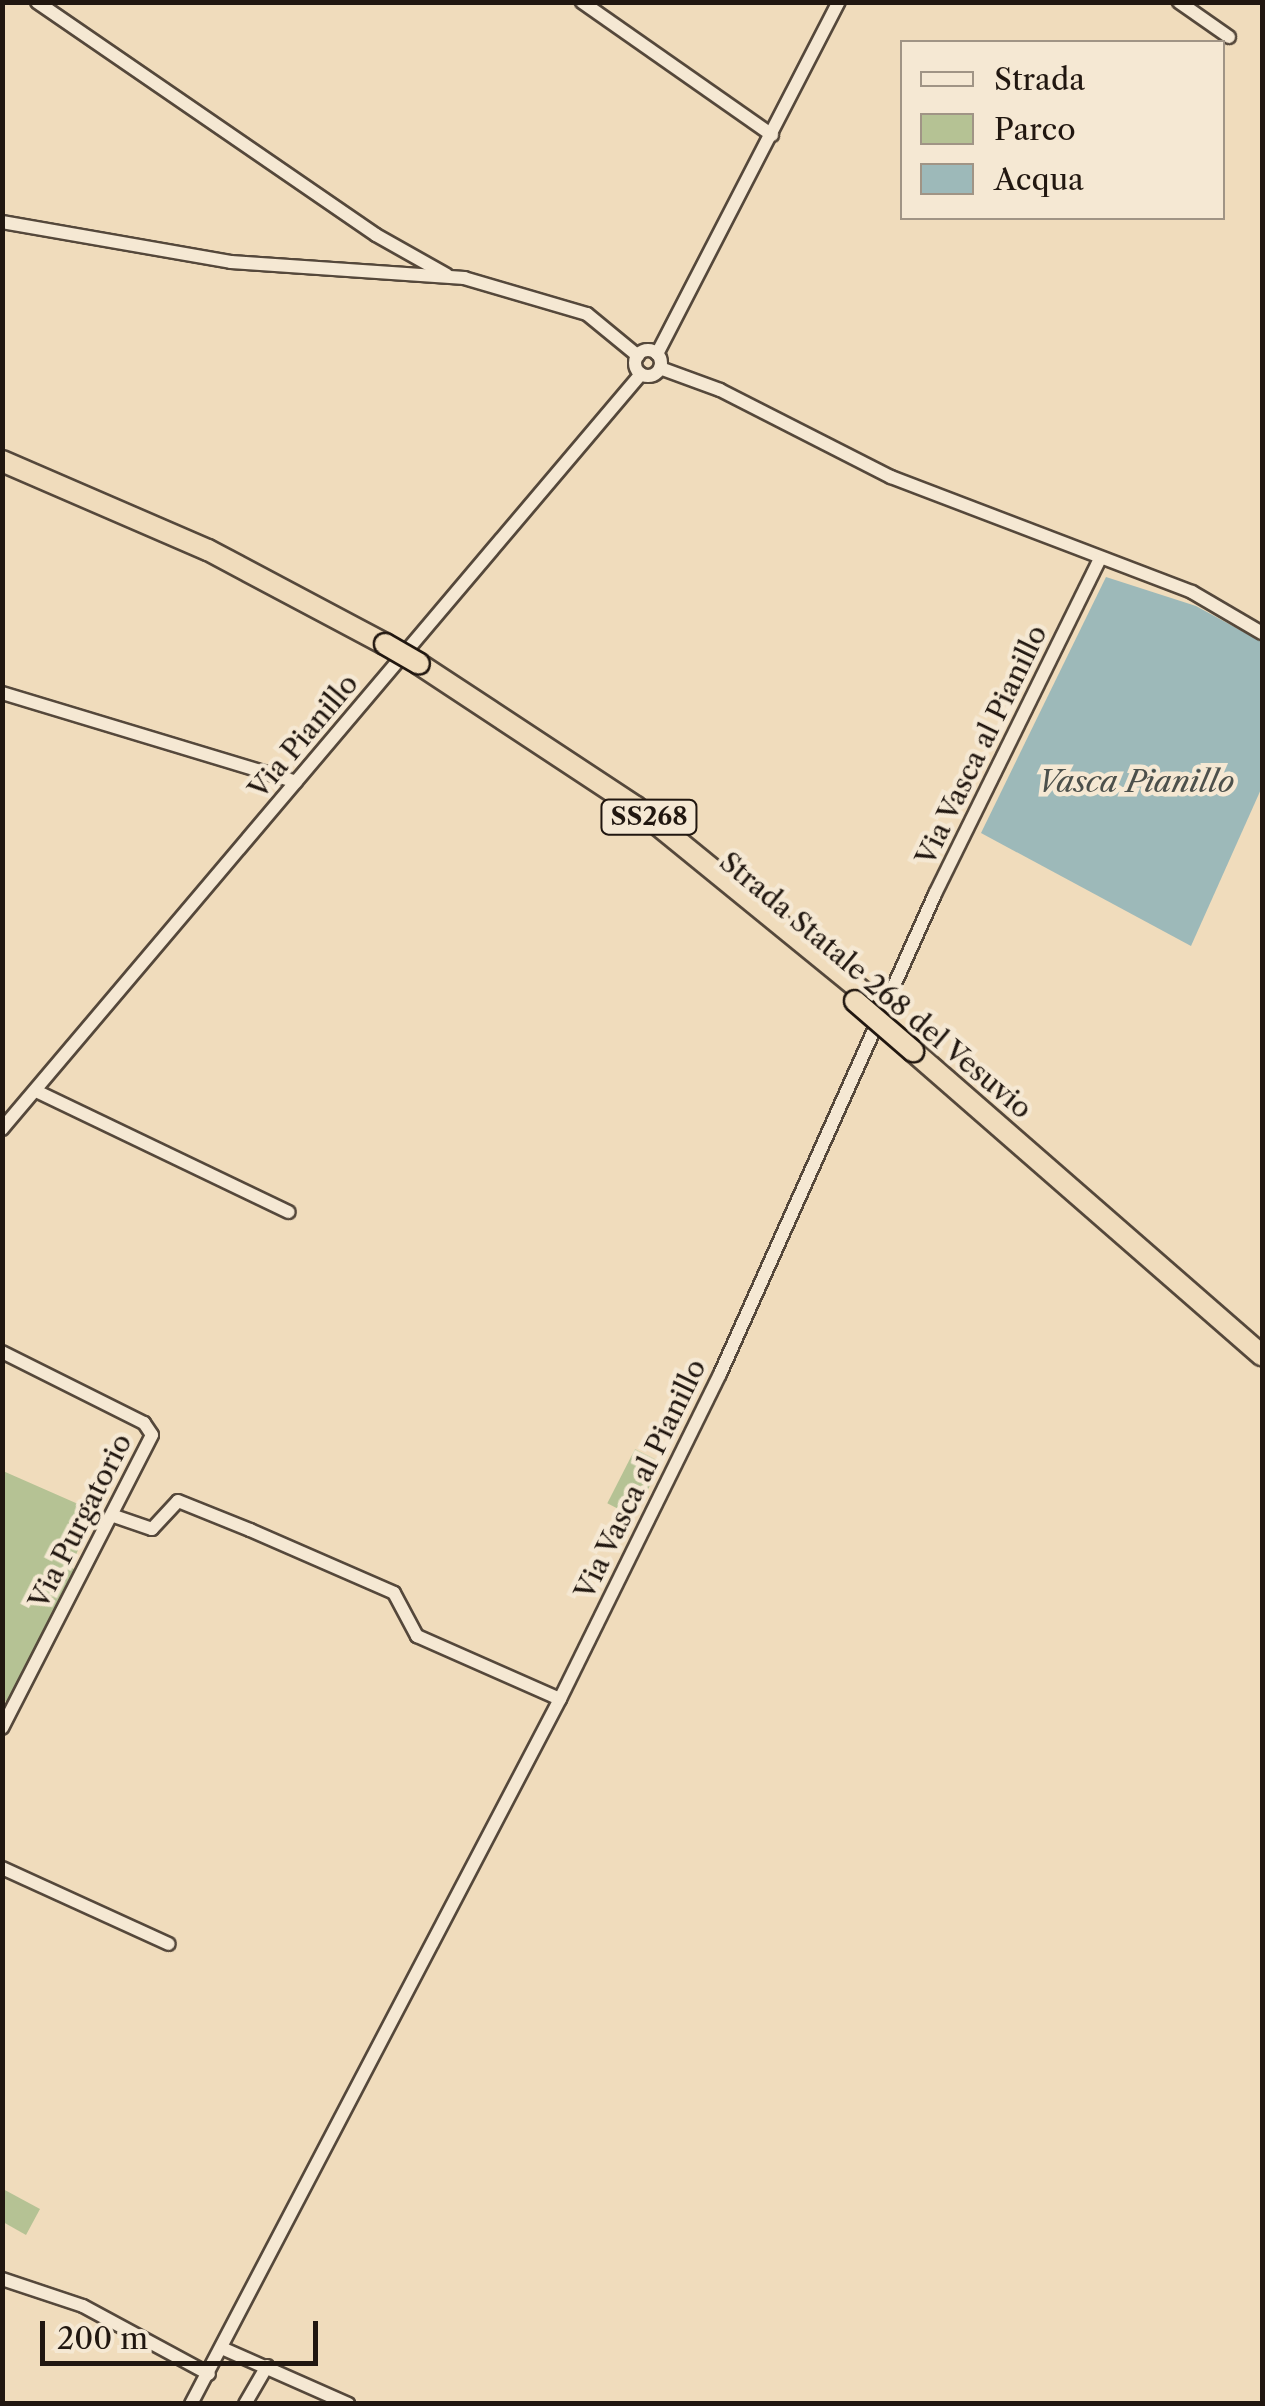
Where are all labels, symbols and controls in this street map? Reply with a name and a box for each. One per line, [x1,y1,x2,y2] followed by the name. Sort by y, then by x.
[900,40,1225,220] legend
[994,61,1085,98] text: Strada
[994,111,1076,148] text: Parco
[994,161,1084,198] text: Acqua
[908,619,1054,871] street label: Via Vasca al Pianillo
[241,667,365,805] street label: Via Pianillo
[1038,764,1234,800] water label: Vasca Pianillo
[599,797,699,837] road number: SS268
[713,844,1039,1126] street label: Strada Statale 268 del Vesuvio
[567,1353,713,1605] street label: Via Vasca al Pianillo
[21,1428,139,1614] street label: Via Purgatorio
[45,2301,322,2363] scale bar
[57,2320,148,2357] text: 200 m

